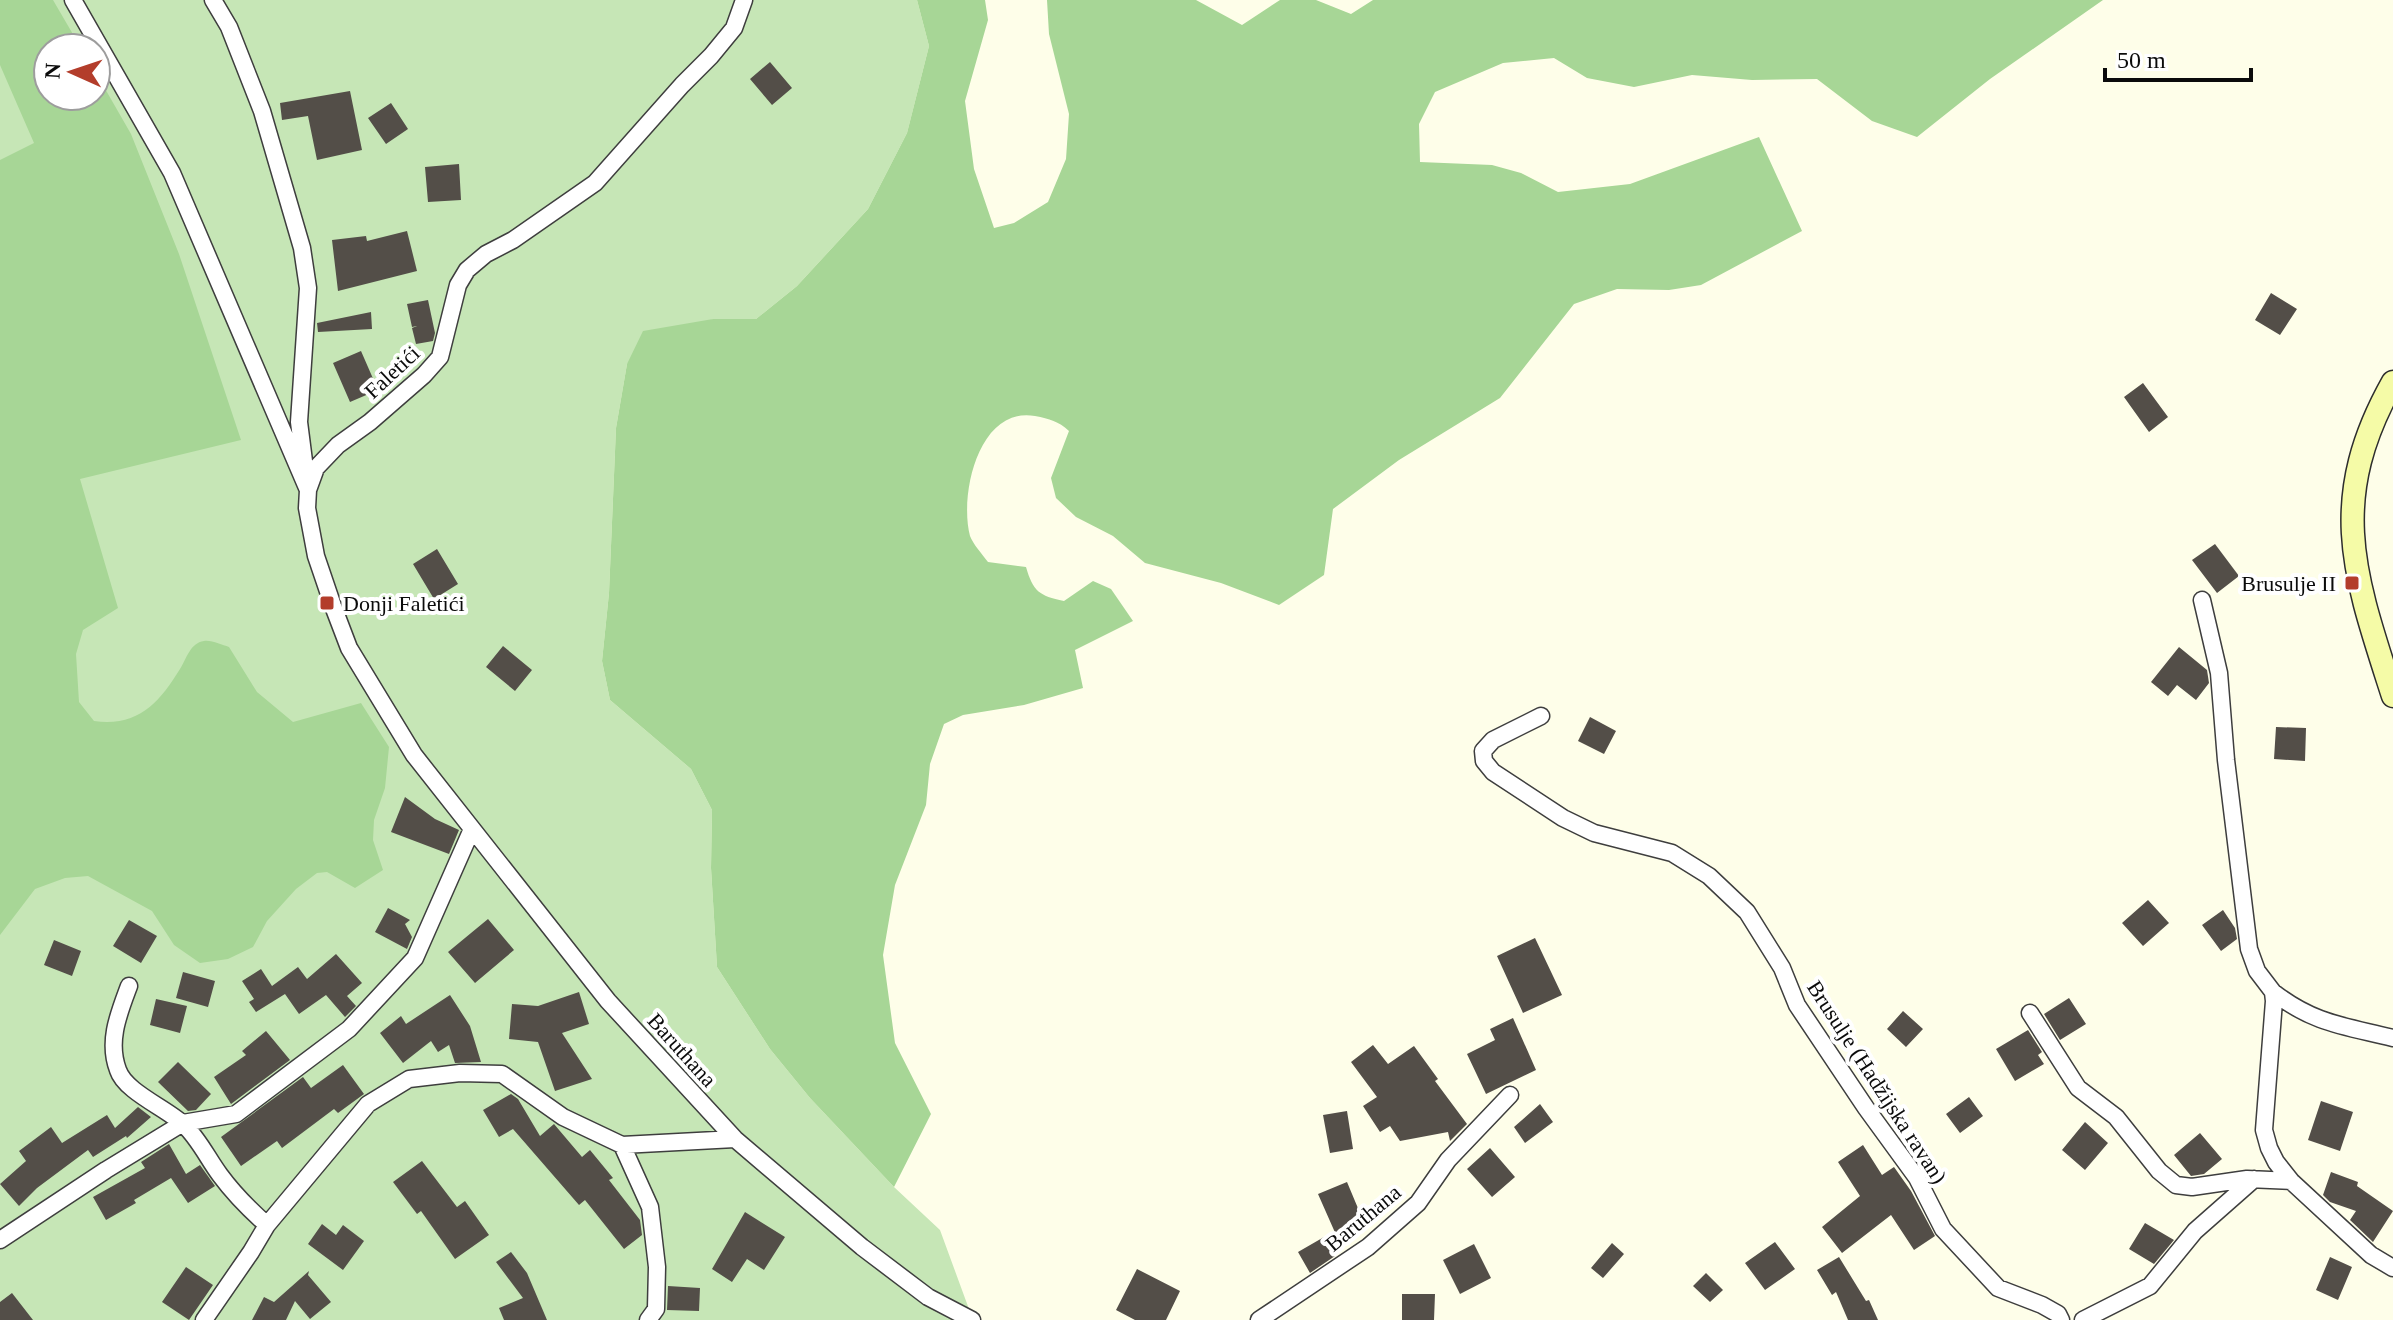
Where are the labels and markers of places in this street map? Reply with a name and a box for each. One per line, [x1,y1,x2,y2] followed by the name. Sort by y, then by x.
[2241,571,2336,596] place label: Brusulje II
[2343,574,2361,592] marker: Brusulje II
[343,591,465,616] place label: Donji Faletići
[318,594,336,612] marker: Donji Faletići

